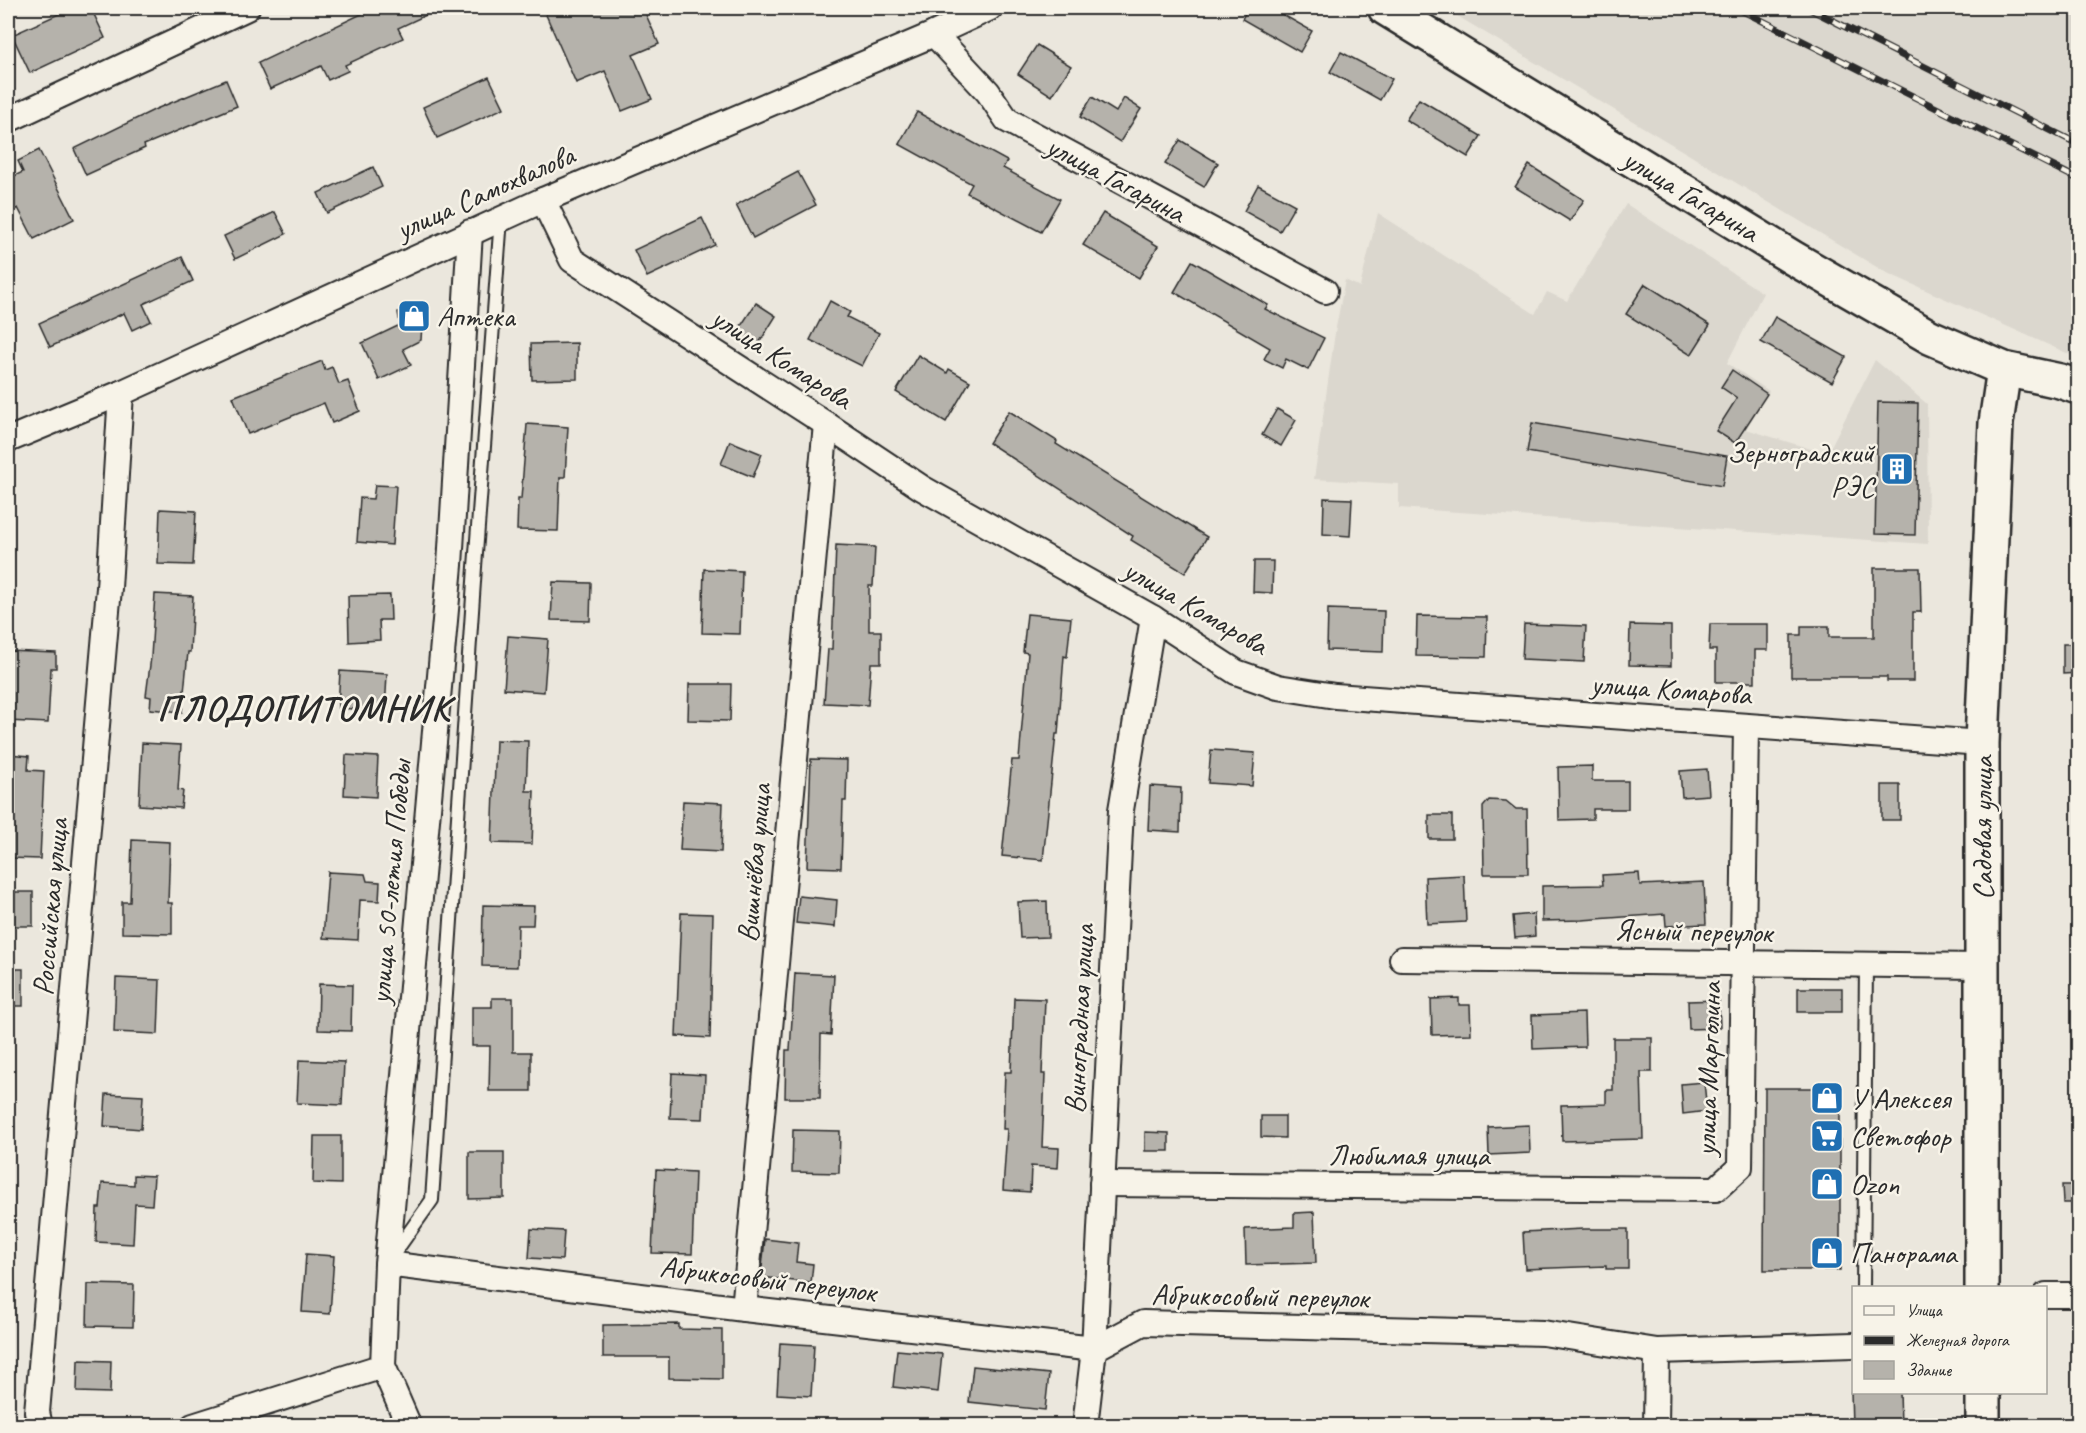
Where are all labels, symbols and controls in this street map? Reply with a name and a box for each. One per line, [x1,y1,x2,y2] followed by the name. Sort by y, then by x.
[1038,126,1194,232] street label: улица Гагарина
[388,135,582,249] street label: улица Самохвалова
[1614,139,1768,251] street label: улица Гагарина
[437,297,517,335] place label: Аптека
[703,297,861,419] street label: улица Комарова
[396,298,432,334] shop icon: Аптека
[1727,433,1877,505] place label: Зерноградский РЭС
[1879,451,1915,487] building icon: Зерноградский РЭС
[1115,549,1277,664] street label: улица Комарова
[1588,664,1754,714] street label: улица Комарова
[157,685,456,731] district label: ПЛОДОПИТОМНИК
[1963,754,2001,900] street label: Садовая улица
[360,756,420,1008] street label: улица 50-летия Победы
[728,780,780,944] street label: Вишнёвая улица
[23,815,77,997] street label: Российская улица
[1614,911,1775,951] street label: Ясный переулок
[1055,922,1103,1114] street label: Виноградная улица
[1686,979,1730,1159] street label: улица Марголина
[1850,1079,1953,1117] place label: У Алексея
[1809,1080,1845,1116] shop icon: У Алексея
[1850,1117,1952,1155] place label: Светофор
[1809,1118,1845,1154] supermarket icon: Светофор
[1329,1136,1491,1174] street label: Любимая улица
[1850,1165,1900,1203] place label: Ozon
[1809,1166,1845,1202] shop icon: Ozon
[1850,1234,1958,1272] place label: Панорама
[1809,1235,1845,1271] shop icon: Панорама
[658,1247,881,1311] street label: Абрикосовый переулок
[1151,1275,1372,1317] street label: Абрикосовый переулок
[1852,1286,2047,1394] legend
[1906,1299,1943,1321] text: Улица
[1906,1329,2010,1352] text: Железная дорога
[1906,1359,1952,1381] text: Здание

